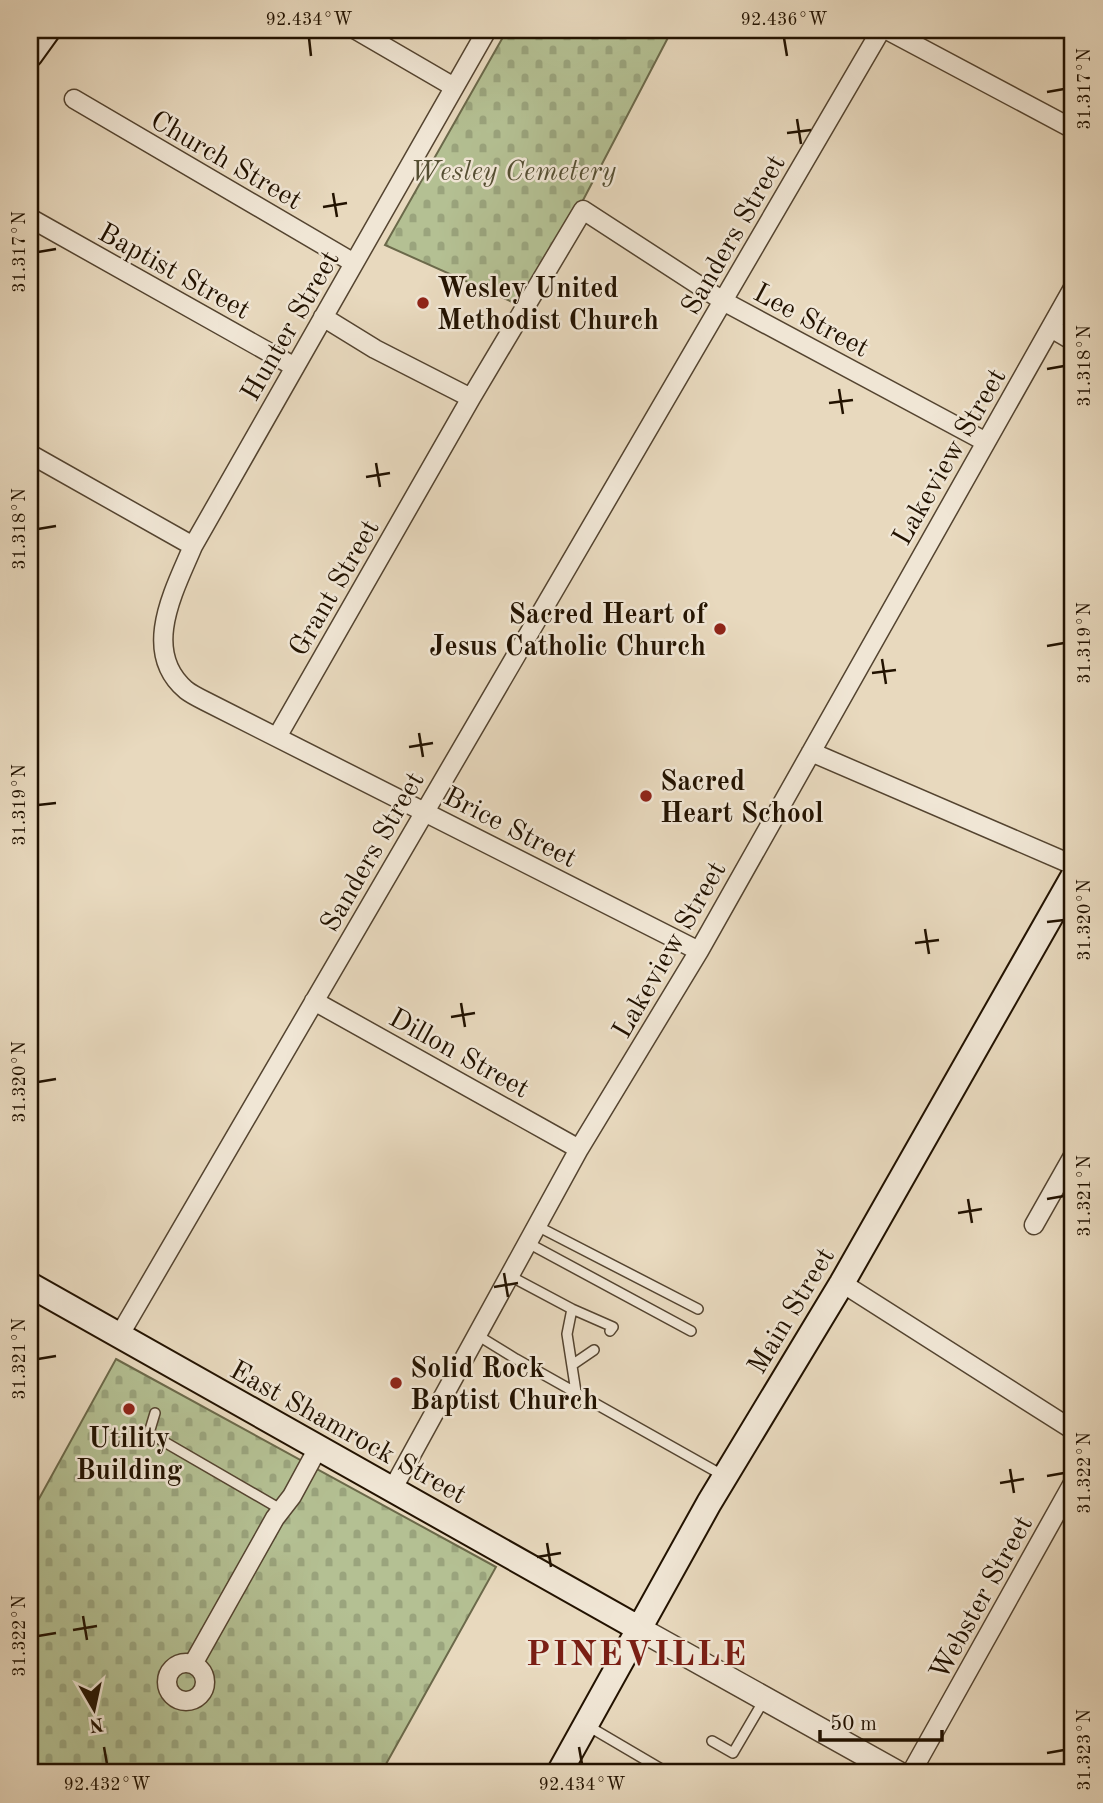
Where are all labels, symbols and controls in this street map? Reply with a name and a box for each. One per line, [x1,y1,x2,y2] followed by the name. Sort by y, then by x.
[266,11,352,29] text: 92.434°W
[741,11,827,29] text: 92.436°W
[1076,48,1094,130] text: 31.317°N
[145,107,306,216] street label: Church Street
[678,151,792,320] street label: Sanders Street
[410,159,617,187] park label: Wesley Cemetery
[11,211,29,293] text: 31.317°N
[93,219,254,326] street label: Baptist Street
[237,247,346,406] street label: Hunter Street
[437,276,659,336] place label: Wesley United Methodist Church
[748,280,873,364] street label: Lee Street
[415,295,431,311] marker: Wesley United Methodist Church
[1076,325,1094,407] text: 31.318°N
[889,364,1012,551] street label: Lakeview Street
[11,488,29,570] text: 31.318°N
[285,515,386,662] street label: Grant Street
[429,602,708,662] place label: Sacred Heart of Jesus Catholic Church
[1076,602,1094,684] text: 31.319°N
[712,621,728,637] marker: Sacred Heart of Jesus Catholic Church
[11,764,29,846] text: 31.319°N
[317,768,431,937] street label: Sanders Street
[660,769,824,829] place label: Sacred Heart School
[438,783,581,874] street label: Brice Street
[638,788,654,804] marker: Sacred Heart School
[609,857,732,1044] street label: Lakeview Street
[1076,879,1094,961] text: 31.320°N
[384,1005,533,1105] street label: Dillon Street
[11,1041,29,1123] text: 31.320°N
[1076,1155,1094,1237] text: 31.321°N
[744,1243,841,1380] street label: Main Street
[11,1318,29,1400] text: 31.321°N
[410,1356,598,1416] place label: Solid Rock Baptist Church
[225,1357,471,1510] street label: East Shamrock Street
[388,1375,404,1391] marker: Solid Rock Baptist Church
[121,1401,137,1417] marker: Utility Building
[76,1426,183,1486] place label: Utility Building
[1076,1432,1094,1514] text: 31.322°N
[926,1512,1039,1685] street label: Webster Street
[11,1595,29,1677] text: 31.322°N
[526,1638,748,1673] district label: PINEVILLE
[60,1674,130,1744] north arrow
[820,1698,942,1742] scale bar
[1076,1709,1094,1791] text: 31.323°N
[87,1713,105,1734] text: N
[830,1714,877,1735] text: 50 m
[64,1776,150,1794] text: 92.432°W
[539,1776,625,1794] text: 92.434°W

